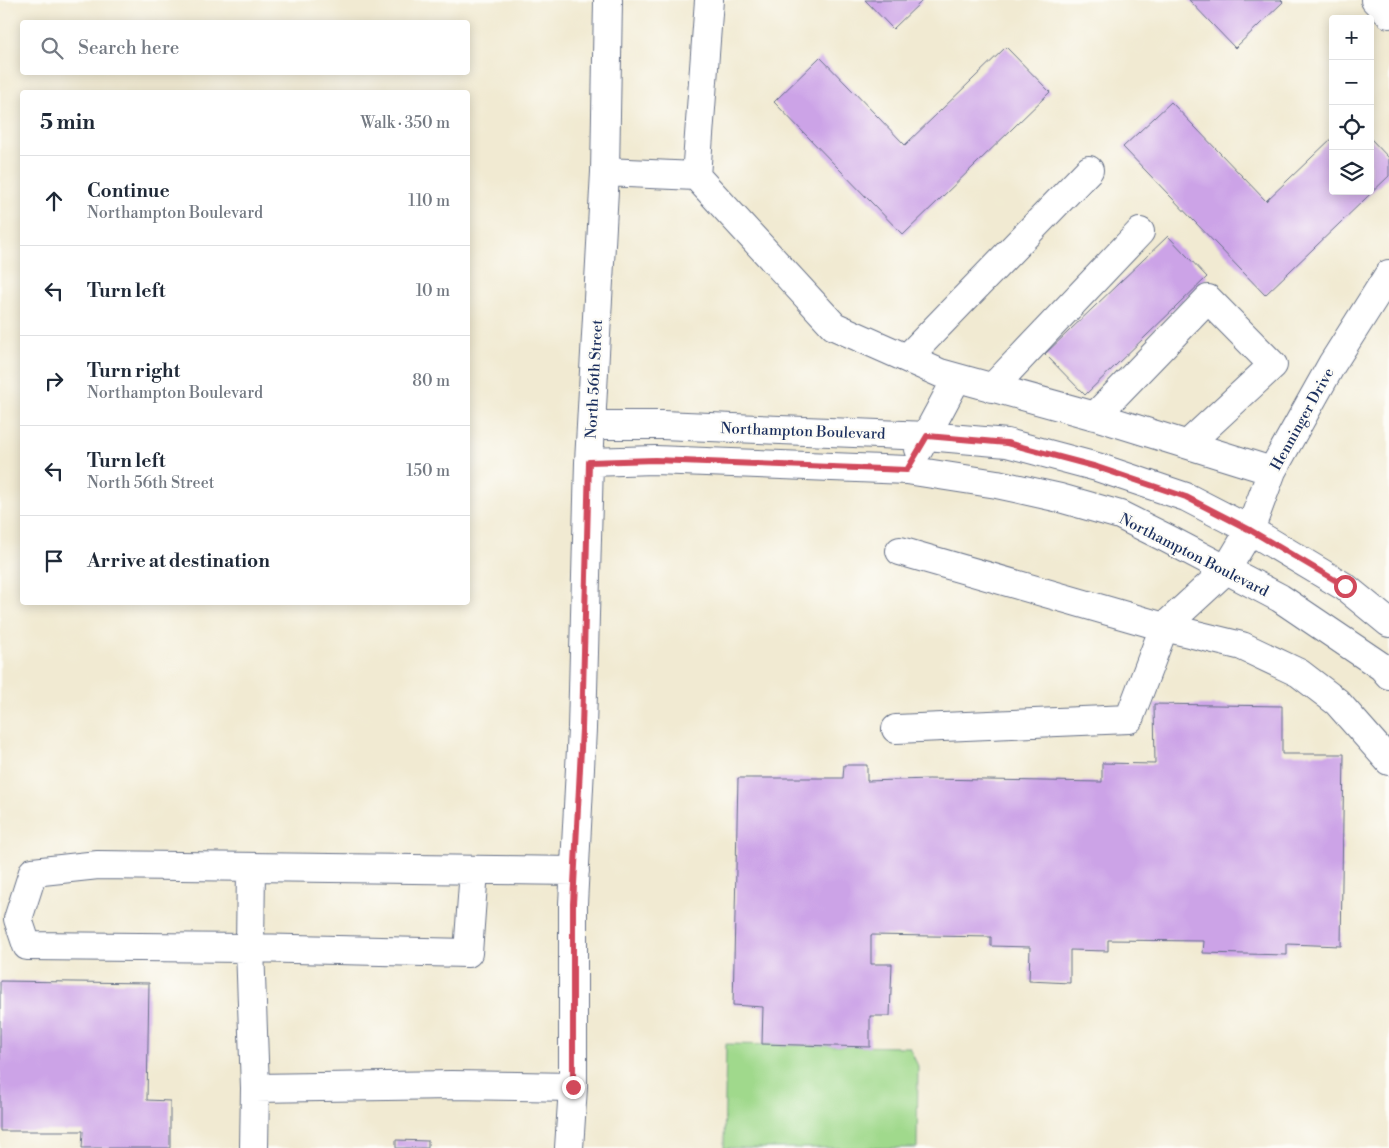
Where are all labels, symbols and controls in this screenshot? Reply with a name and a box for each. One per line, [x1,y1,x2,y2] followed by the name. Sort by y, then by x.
[1329,15,1374,195] map controls
[1329,15,1374,60] button: +
[20,20,470,75] search box
[38,34,66,62] icon: search
[78,36,179,60] text: Search here
[1329,60,1374,105] button: −
[1329,105,1374,150] button: locate
[40,110,95,136] text: 5 min
[361,113,450,133] text: Walk · 350 m
[1329,150,1374,195] button: layers
[87,179,170,203] text: Continue
[40,187,68,215] icon: ahead
[408,191,450,211] text: 110 m
[87,203,263,223] text: Northampton Boulevard
[40,277,68,305] icon: left
[87,279,166,303] text: Turn left
[416,281,450,301] text: 10 m
[582,318,607,439] street label: North 56th Street
[87,359,180,383] text: Turn right
[1266,365,1338,474] street label: Henninger Drive
[40,367,68,395] icon: right
[412,371,450,391] text: 80 m
[87,383,263,403] text: Northampton Boulevard
[720,419,886,444] street label: Northampton Boulevard
[87,449,166,473] text: Turn left
[40,457,68,485] icon: left
[406,461,450,481] text: 150 m
[87,473,214,493] text: North 56th Street
[1116,510,1272,602] street label: Northampton Boulevard
[40,547,68,575] icon: arrive
[87,549,270,573] text: Arrive at destination
[1334,575,1357,598] route start
[562,1076,585,1099] route end

